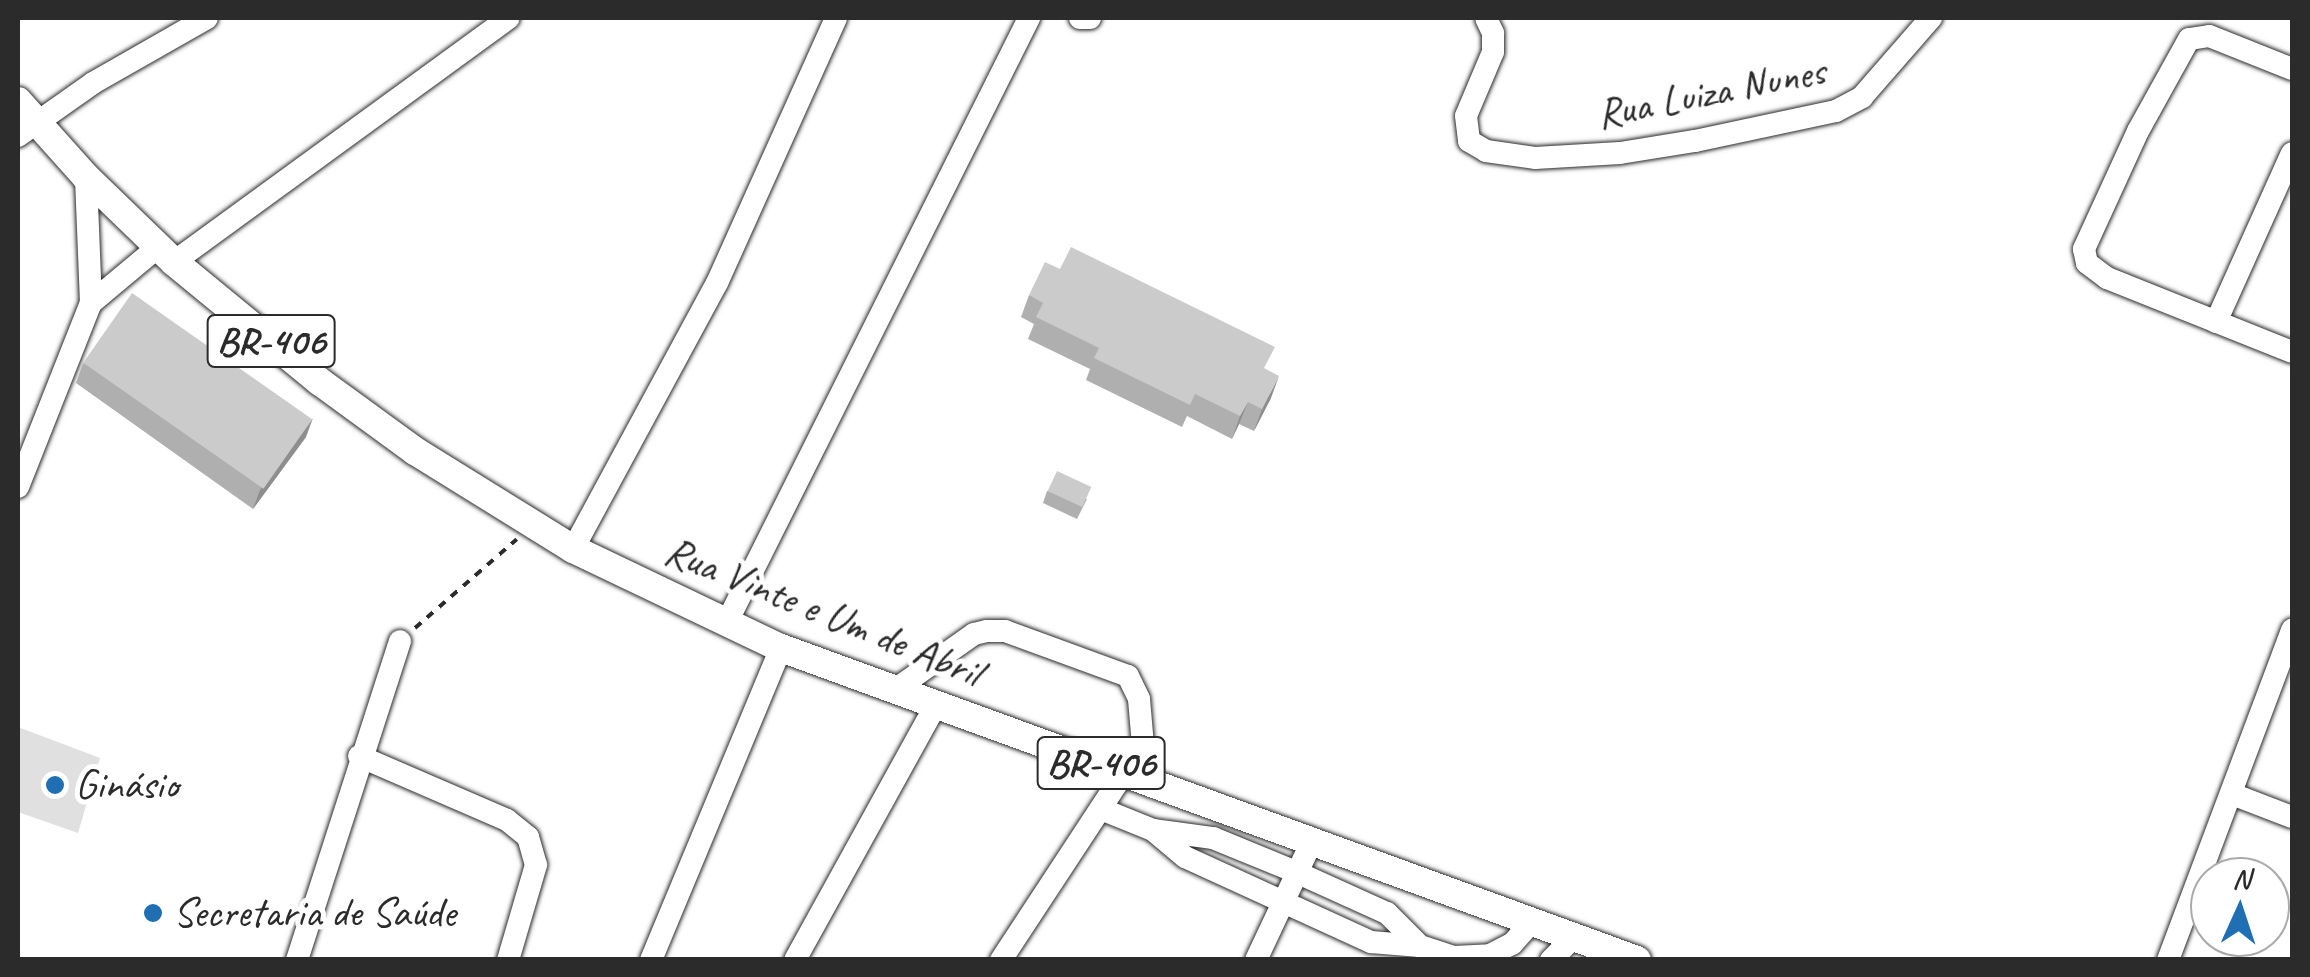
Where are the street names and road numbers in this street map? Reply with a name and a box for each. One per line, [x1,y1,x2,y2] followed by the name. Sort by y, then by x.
[1593,46,1829,140] street label: Rua Luiza Nunes
[206,306,336,376] road number: BR-406
[657,525,989,699] street label: Rua Vinte e Um de Abril
[1036,728,1166,798] road number: BR-406

